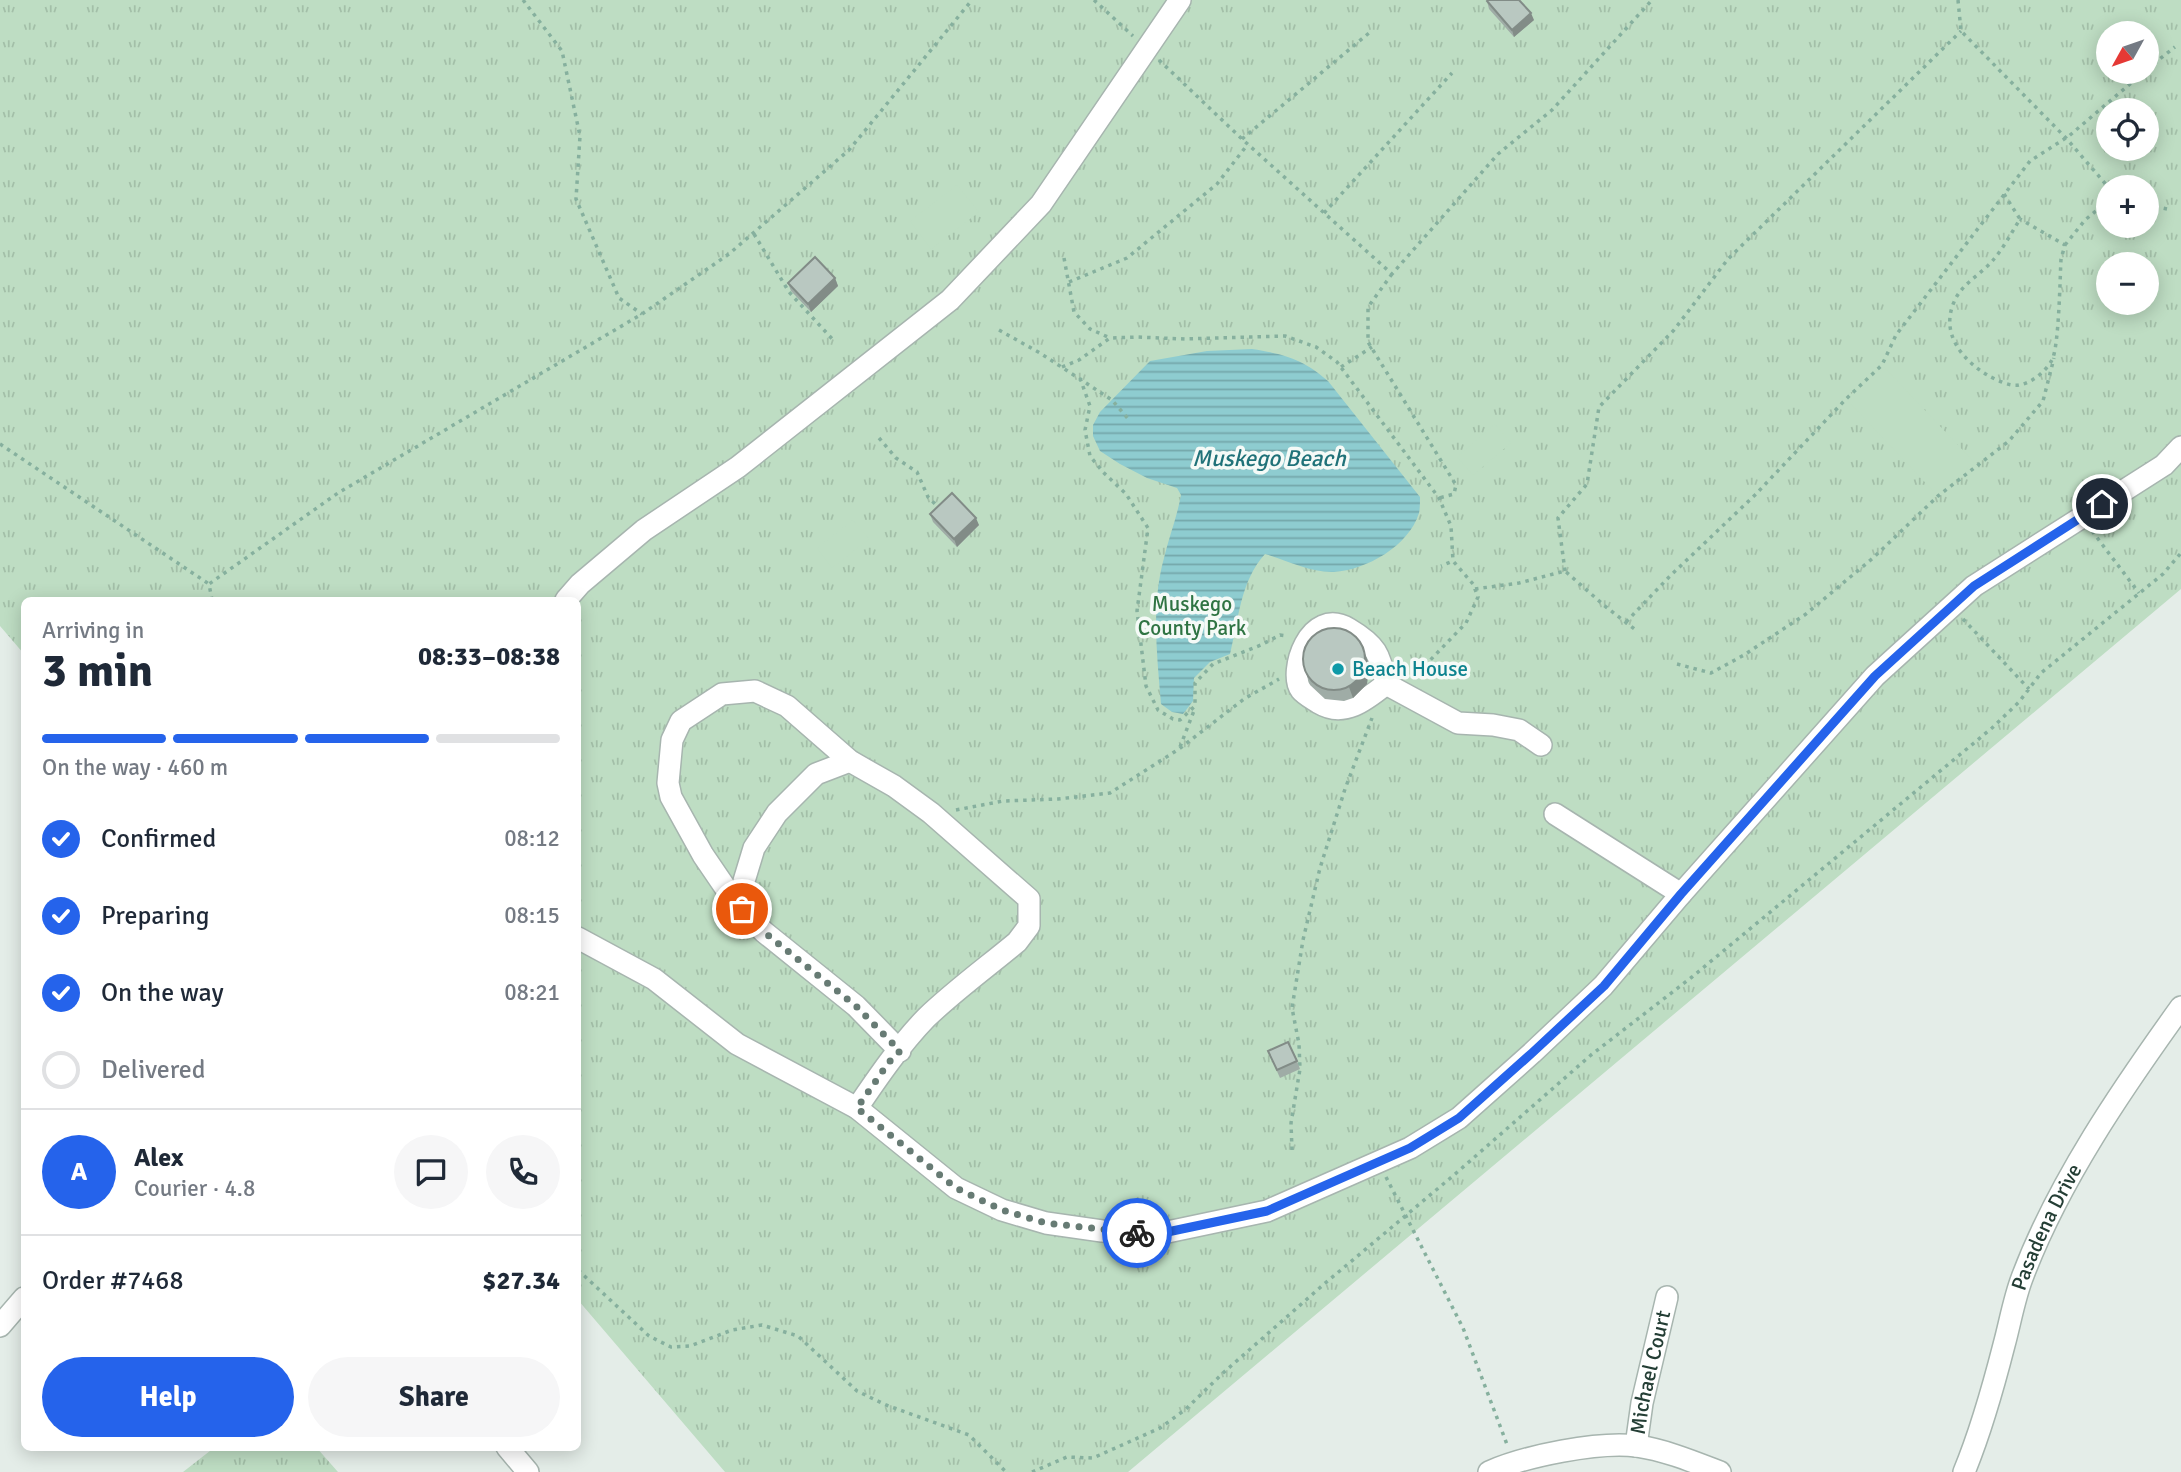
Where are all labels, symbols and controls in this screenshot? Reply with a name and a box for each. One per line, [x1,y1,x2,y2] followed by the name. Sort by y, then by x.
[2096,21,2160,84] north arrow
[2096,21,2159,315] map controls
[2096,98,2159,161] button: locate
[2096,175,2159,238] button: +
[2096,252,2159,315] button: −
[1192,444,1347,473] water label: Muskego Beach
[2072,474,2132,534] pin
[2083,485,2121,523] icon: home
[1138,591,1247,641] park label: Muskego County Park
[42,616,144,645] text: Arriving in
[418,641,560,673] text: 08:33–08:38
[42,643,153,699] text: 3 min
[1352,656,1468,682] place label: Beach House
[1330,661,1346,677] marker: Beach House
[42,753,228,782] text: On the way · 460 m
[42,820,80,858] icon: check
[101,823,216,855] text: Confirmed
[504,824,560,853] text: 08:12
[712,879,772,939] pin
[723,890,761,928] icon: bag
[42,897,80,935] icon: check
[101,900,209,932] text: Preparing
[504,901,560,930] text: 08:15
[42,974,80,1012] icon: check
[101,977,224,1009] text: On the way
[504,978,560,1007] text: 08:21
[101,1054,206,1086] text: Delivered
[394,1135,468,1209] button: chat
[486,1135,560,1209] button: phone
[134,1142,184,1174] text: Alex
[71,1156,87,1188] text: A
[2006,1159,2087,1294] street label: Pasadena Drive
[134,1174,255,1203] text: Courier · 4.8
[1102,1198,1172,1268] courier
[1118,1214,1156,1252] icon: bike
[42,1265,183,1297] text: Order #7468
[482,1265,560,1297] text: $27.34
[1625,1308,1676,1436] street label: Michael Court
[42,1357,294,1437] button: Help
[308,1357,560,1437] button: Share

